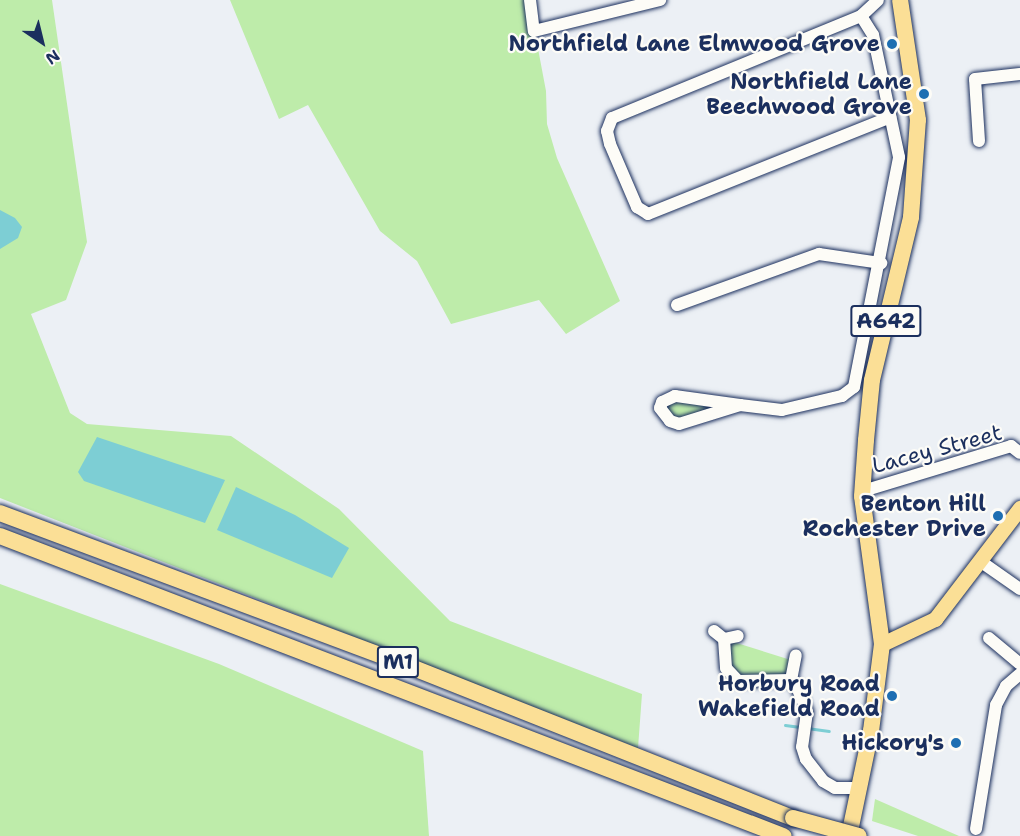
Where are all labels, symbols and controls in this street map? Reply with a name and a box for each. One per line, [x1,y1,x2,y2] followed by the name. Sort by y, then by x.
[12,12,72,72] north arrow
[509,31,880,57] place label: Northfield Lane Elmwood Grove
[885,37,899,51] marker: Northfield Lane Elmwood Grove
[41,45,64,69] text: N
[706,68,912,119] place label: Northfield Lane Beechwood Grove
[917,87,931,101] marker: Northfield Lane Beechwood Grove
[850,303,922,339] road number: A642
[869,419,1005,479] street label: Lacey Street
[803,490,986,542] place label: Benton Hill Rochester Drive
[991,509,1005,523] marker: Benton Hill Rochester Drive
[376,644,420,680] road number: M1
[698,670,880,722] place label: Horbury Road Wakefield Road
[885,689,899,703] marker: Horbury Road Wakefield Road
[842,730,944,756] place label: Hickory's
[949,736,963,750] marker: Hickory's

